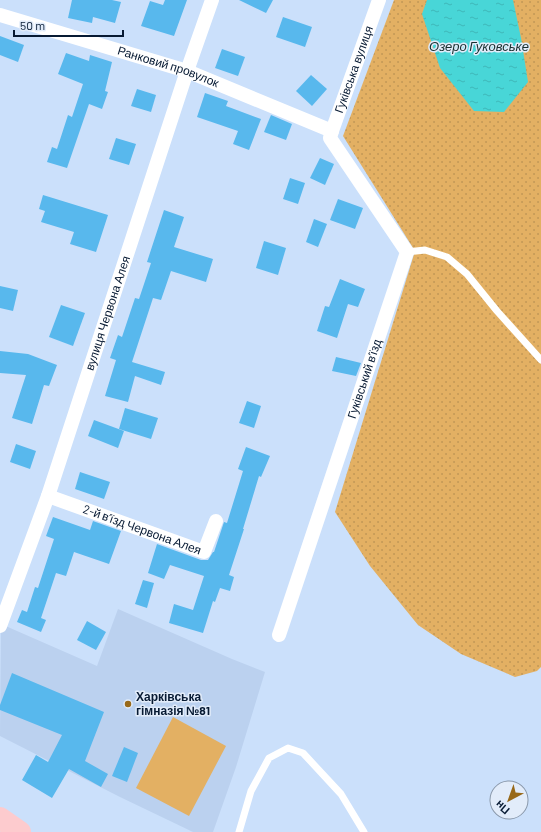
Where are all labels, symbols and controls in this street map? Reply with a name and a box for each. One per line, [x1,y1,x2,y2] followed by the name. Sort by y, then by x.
[14,12,123,38] scale bar
[20,18,45,32] text: 50 m
[331,24,375,115] street label: Гуківська вулиця
[429,38,529,54] water label: Озеро Гуковське
[116,43,222,90] street label: Ранковий провулок
[82,254,132,372] street label: вулиця Червона Алея
[344,337,384,420] street label: Гуківський в’їзд
[81,501,203,556] street label: 2-й в’їзд Червона Алея
[136,689,210,717] place label: Харківська гімназія №81
[123,699,133,709] marker: Харківська гімназія №81
[489,780,529,820] north arrow
[492,798,512,818] text: Пн

